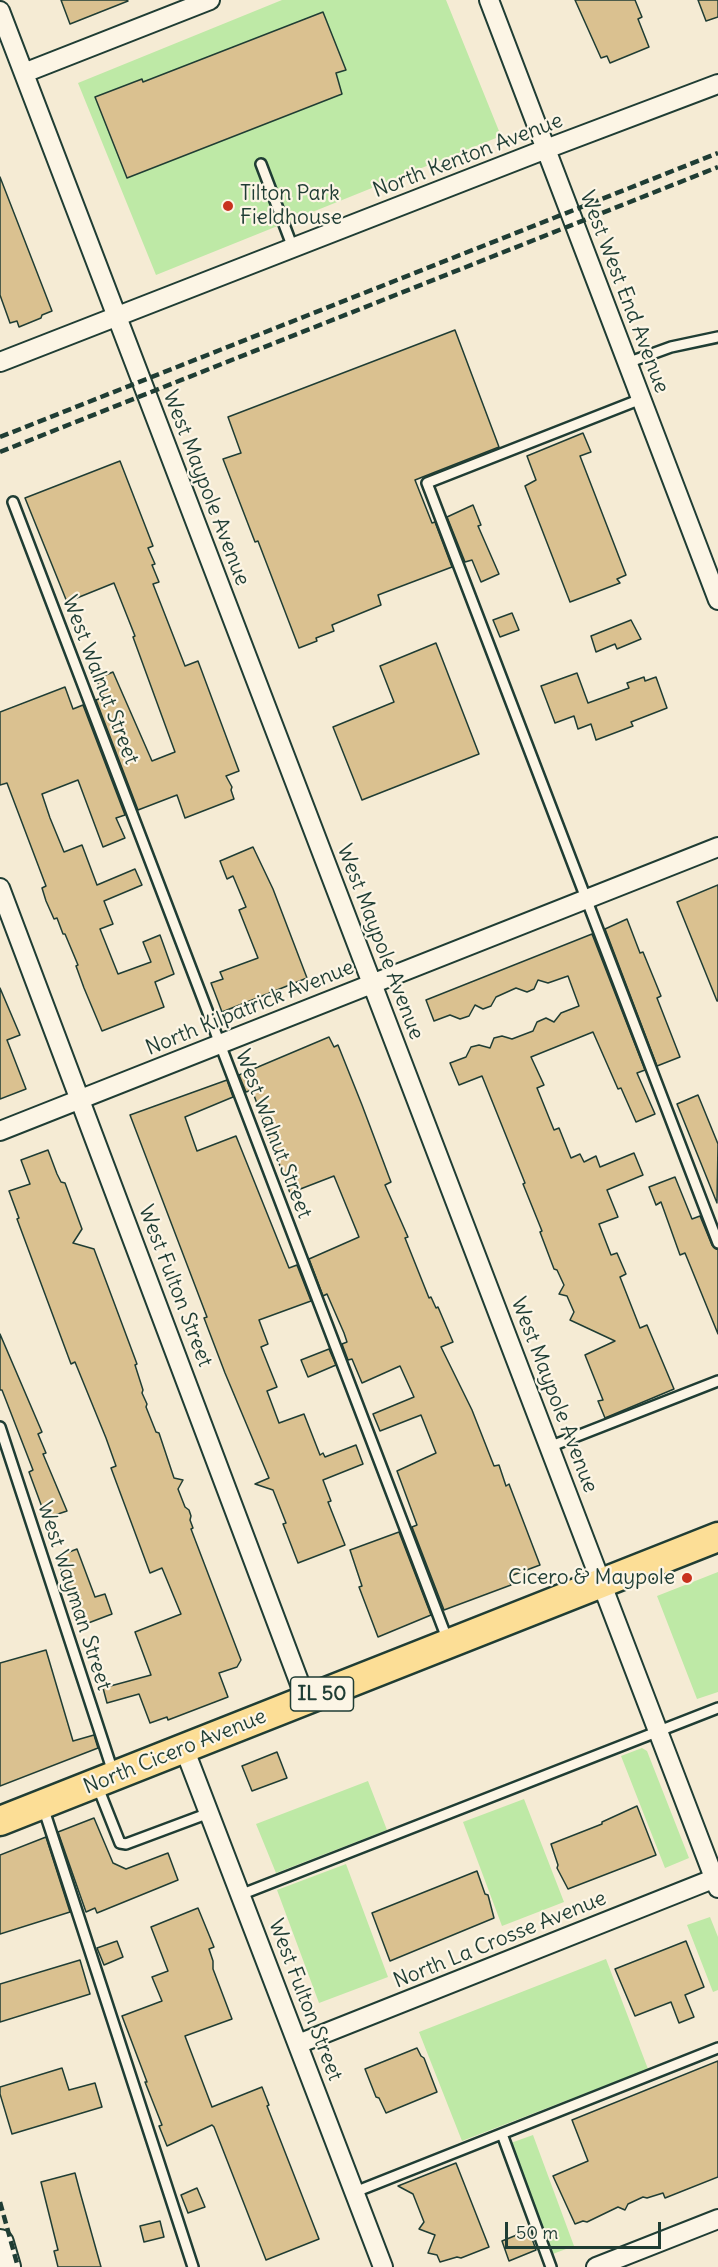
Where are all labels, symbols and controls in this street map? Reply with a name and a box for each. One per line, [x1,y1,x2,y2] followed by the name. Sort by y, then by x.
[370,108,566,204] street label: North Kenton Avenue
[240,181,342,231] place label: Tilton Park Fieldhouse
[574,187,674,397] street label: West West End Avenue
[221,199,235,213] marker: Tilton Park Fieldhouse
[157,387,255,589] street label: West Maypole Avenue
[56,592,144,768] street label: West Walnut Street
[331,841,429,1043] street label: West Maypole Avenue
[142,955,358,1061] street label: North Kilpatrick Avenue
[229,1046,317,1222] street label: West Walnut Street
[133,1201,217,1371] street label: West Fulton Street
[505,1294,603,1496] street label: West Maypole Avenue
[32,1498,116,1694] street label: West Wayman Street
[508,1565,675,1591] place label: Cicero & Maypole
[680,1571,694,1585] marker: Cicero & Maypole
[290,1677,354,1711] road number: IL 50
[80,1704,270,1800] street label: North Cicero Avenue
[390,1886,610,1994] street label: North La Crosse Avenue
[263,1915,347,2085] street label: West Fulton Street
[508,2210,664,2248] scale bar
[516,2221,558,2244] text: 50 m

